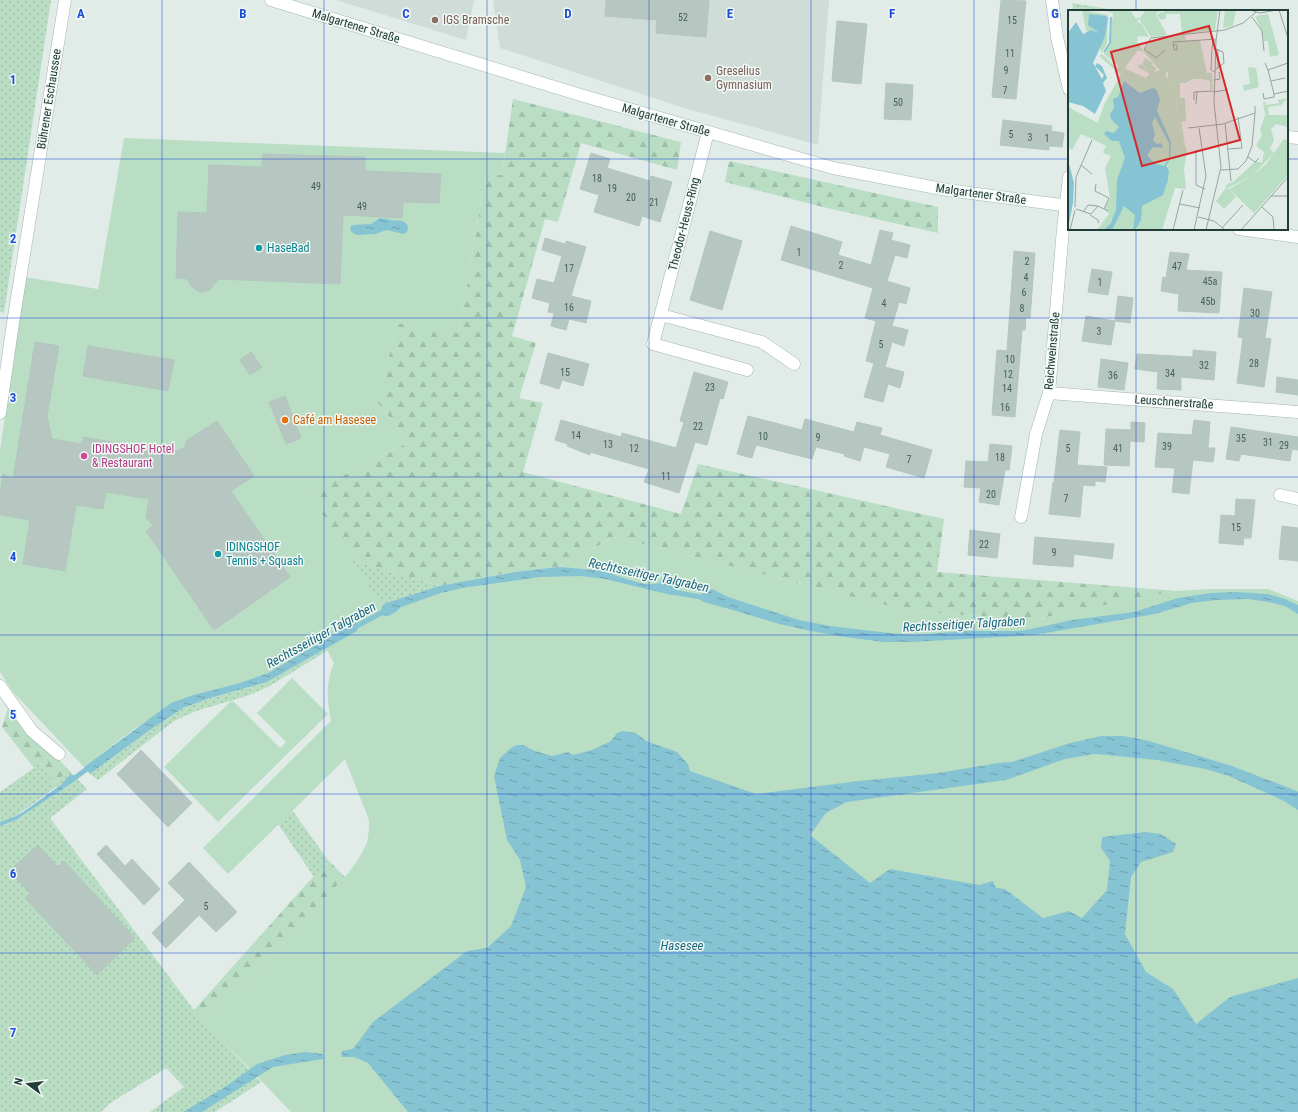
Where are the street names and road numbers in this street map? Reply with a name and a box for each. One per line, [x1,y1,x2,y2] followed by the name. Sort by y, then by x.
[310,6,402,46] street label: Malgartener Straße
[34,47,64,150] street label: Bührener Eschaussee
[620,101,712,139] street label: Malgartener Straße
[666,176,702,272] street label: Theodor-Heuss-Ring
[935,181,1027,207] street label: Malgartener Straße
[1042,311,1062,391] street label: Reichweinstraße
[1134,392,1214,412] street label: Leuschnerstraße

